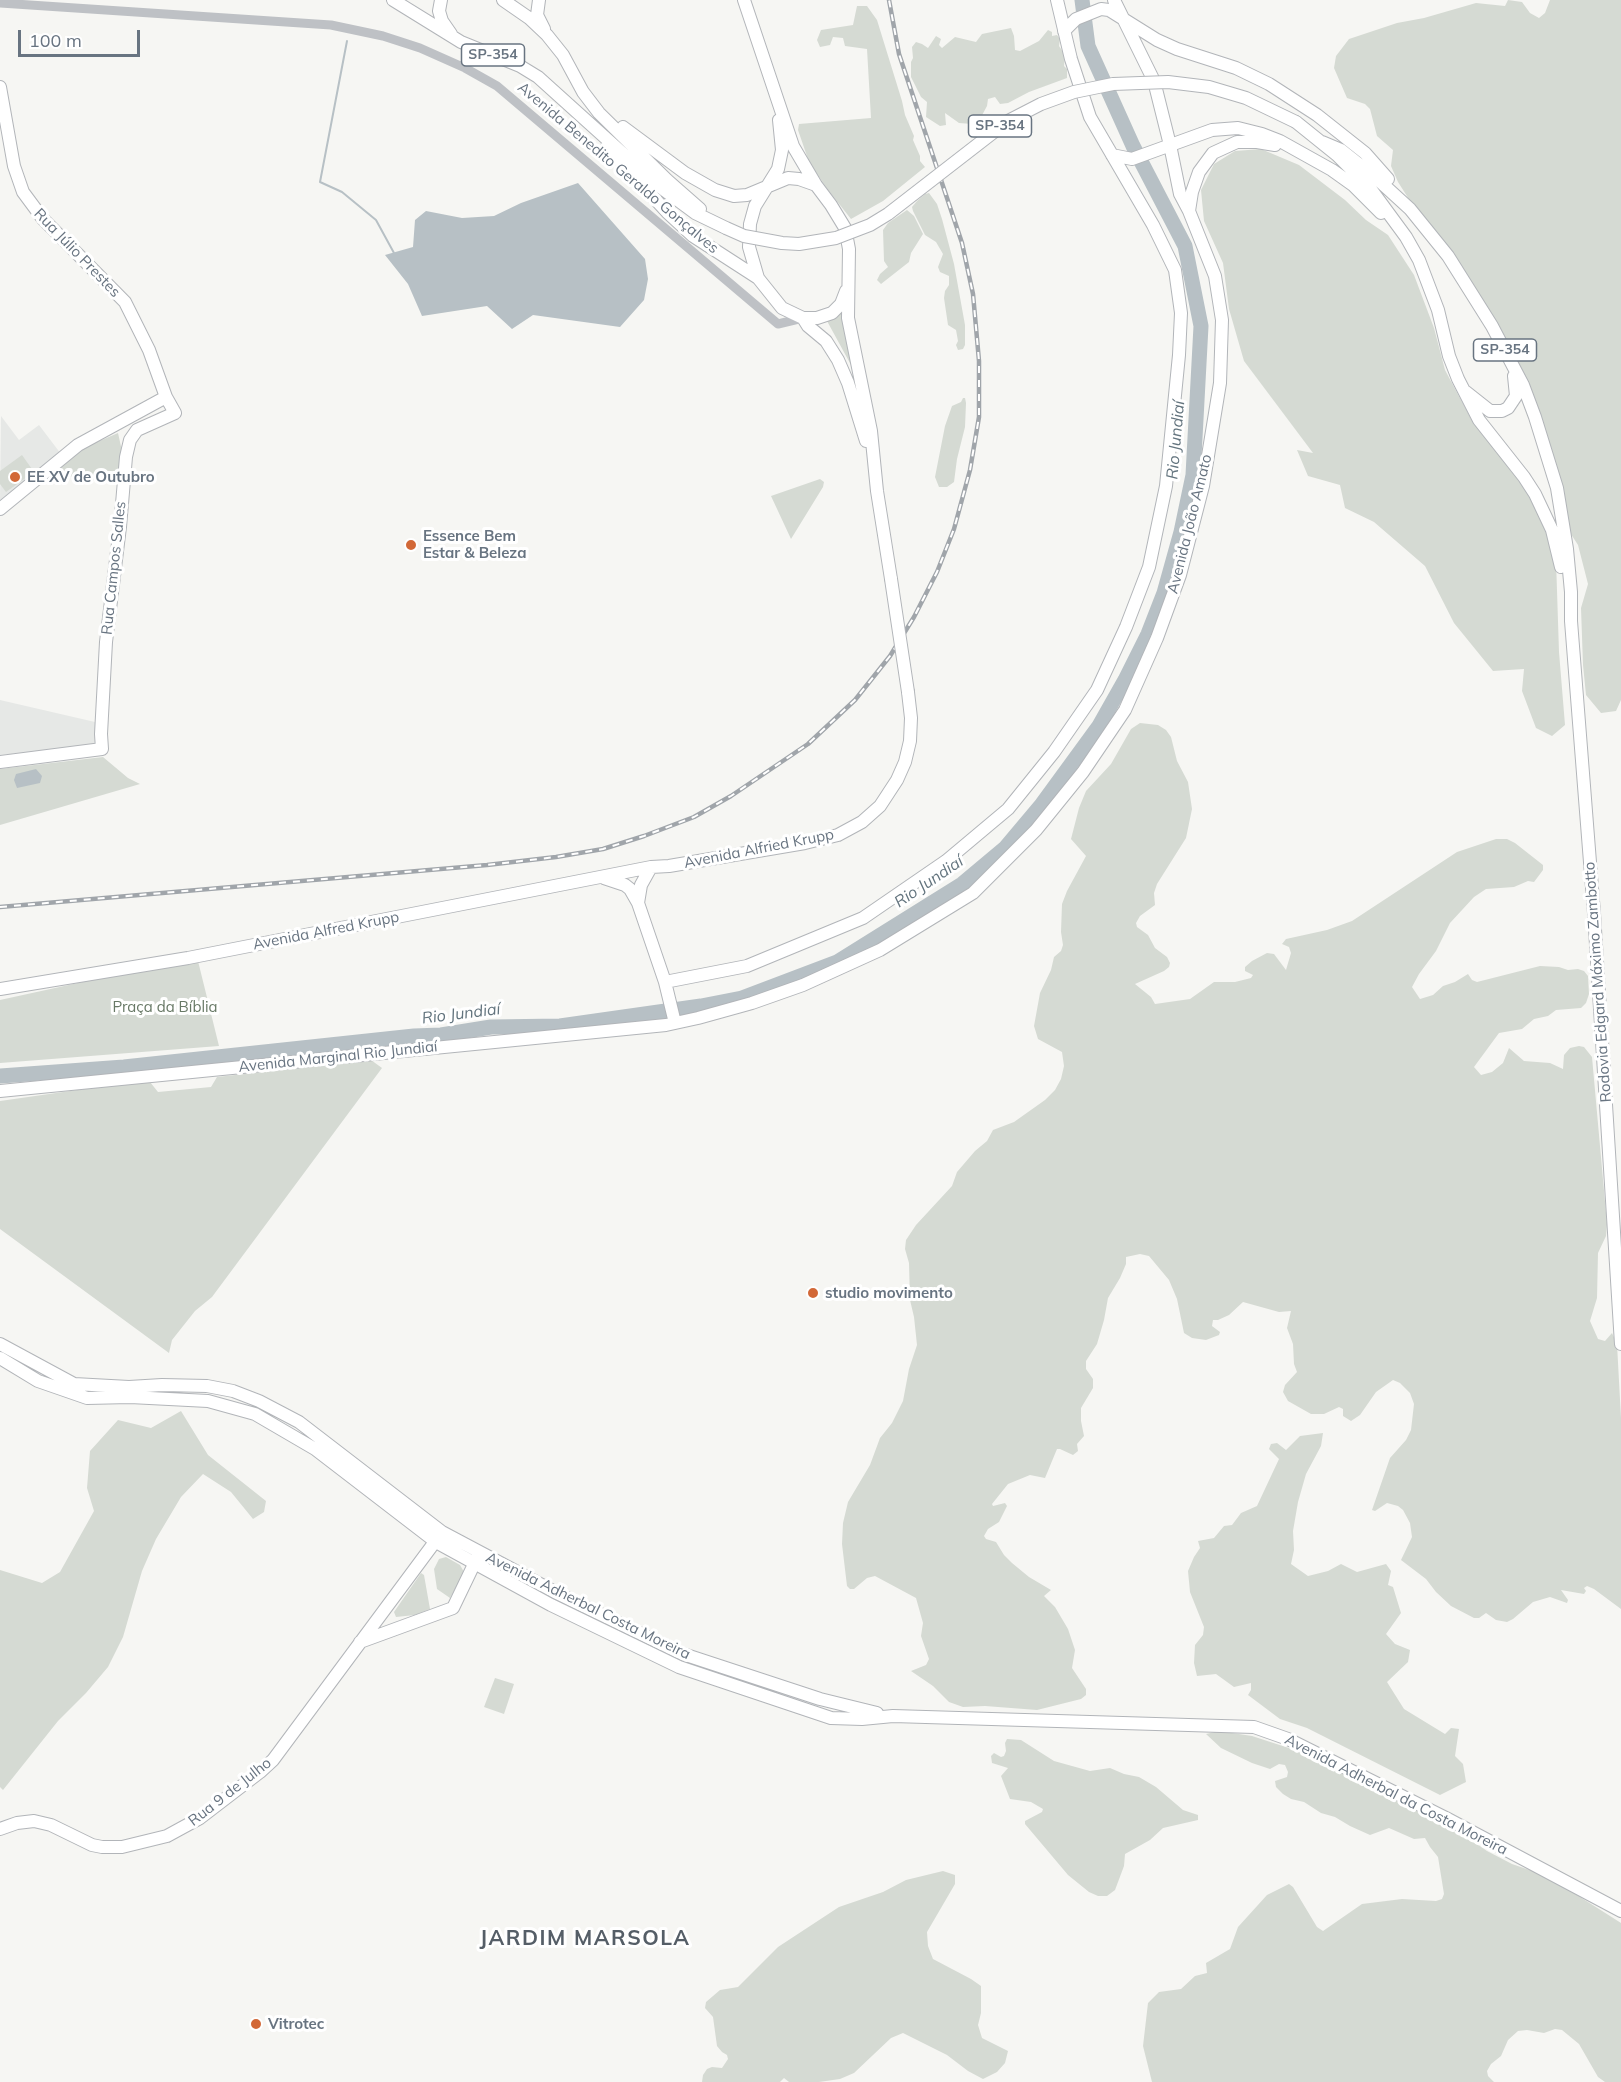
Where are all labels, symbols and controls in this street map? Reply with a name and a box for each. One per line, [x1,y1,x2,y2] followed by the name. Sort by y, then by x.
[21,18,142,56] scale bar
[29,29,82,52] text: 100 m
[462,44,524,66] road number: SP-354
[514,79,722,257] street label: Avenida Benedito Geraldo Gonçalves
[968,115,1032,137] road number: SP-354
[30,205,124,301] street label: Rua Júlio Prestes
[1474,339,1537,361] road number: SP-354
[1163,400,1189,480] water label: Rio Jundiaí
[1164,453,1216,595] street label: Avenida João Amato
[27,468,155,486] place label: EE XV de Outubro
[8,470,22,484] marker: EE XV de Outubro
[98,500,130,636] street label: Rua Campos Salles
[423,527,526,562] place label: Essence Bem Estar & Beleza
[404,538,418,552] marker: Essence Bem Estar & Beleza
[683,826,835,872] street label: Avenida Alfried Krupp
[891,852,967,912] water label: Rio Jundiaí
[1581,861,1615,1103] street label: Rodovia Edgard Máximo Zambotto
[251,908,401,954] street label: Avenida Alfred Krupp
[112,998,218,1016] park label: Praça da Bíblia
[421,1000,501,1028] water label: Rio Jundiaí
[238,1038,438,1076] street label: Avenida Marginal Rio Jundiaí
[825,1284,953,1302] place label: studio movimento
[806,1286,820,1300] marker: studio movimento
[483,1548,693,1664] street label: Avenida Adherbal Costa Moreira
[1282,1731,1510,1859] street label: Avenida Adherbal da Costa Moreira
[185,1754,275,1830] street label: Rua 9 de Julho
[479,1926,691,1952] district label: JARDIM MARSOLA
[268,2015,324,2033] place label: Vitrotec
[249,2017,263,2031] marker: Vitrotec

